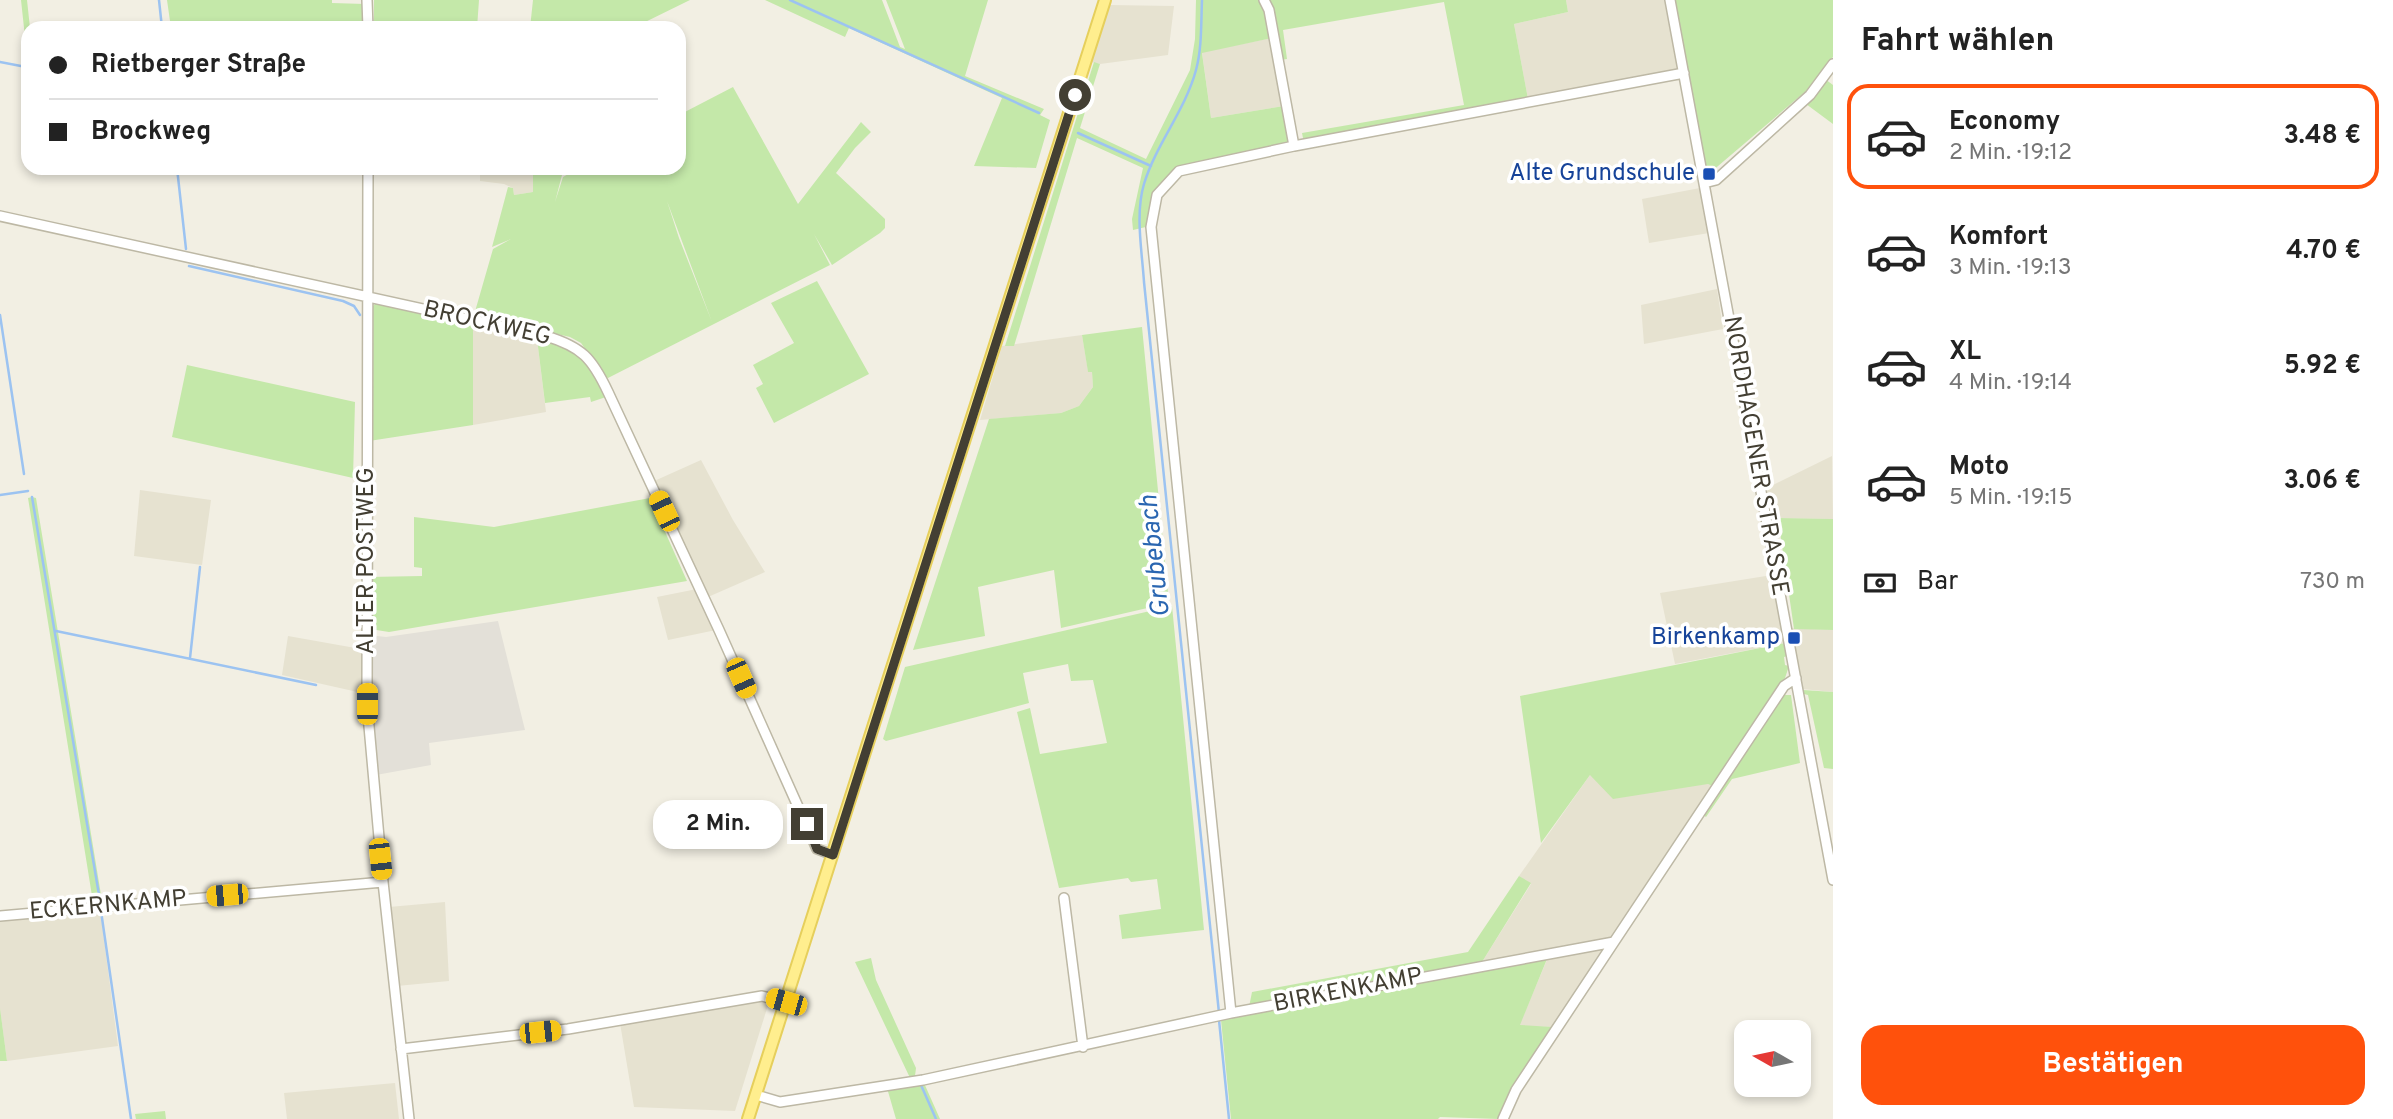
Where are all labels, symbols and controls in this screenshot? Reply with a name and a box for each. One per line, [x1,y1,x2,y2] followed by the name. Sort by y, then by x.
[1861,22,2054,62] text: Fahrt wählen
[91,49,306,82] text: Rietberger Straße
[1059,79,1091,111] route start
[1865,105,1928,168] icon: car
[1949,106,2060,139] text: Economy
[91,116,211,149] text: Brockweg
[2284,120,2361,153] text: 3.48 €
[1949,139,2072,168] text: 2 Min. · 19:12
[1509,159,1695,189] place label: Alte Grundschule
[1701,166,1717,182] marker: Alte Grundschule
[1865,220,1928,283] icon: car
[1949,221,2048,254] text: Komfort
[2286,235,2361,268] text: 4.70 €
[1949,254,2072,283] text: 3 Min. · 19:13
[420,295,554,353] street label: BROCKWEG
[1716,314,1794,598] street label: NORDHAGENER STRASSE
[1865,335,1928,398] icon: car
[1949,336,1981,369] text: XL
[2284,350,2361,383] text: 5.92 €
[1949,369,2072,398] text: 4 Min. · 19:14
[1865,450,1928,513] icon: car
[1949,451,2009,484] text: Moto
[2284,465,2361,498] text: 3.06 €
[352,467,382,655] street label: ALTER POSTWEG
[1949,484,2072,513] text: 5 Min. · 19:15
[646,488,683,534] car
[1133,493,1179,619] water label: Grubebach
[1861,564,1899,602] icon: cash
[1917,566,1958,599] text: Bar
[2300,568,2365,597] text: 730 m
[1651,623,1780,653] place label: Birkenkamp
[1786,630,1802,646] marker: Birkenkamp
[723,655,760,701] car
[357,683,378,725] car
[653,800,782,848] callout: 2 Min.
[791,808,823,840] route end
[686,810,750,839] text: 2 Min.
[368,837,393,881] car
[206,883,249,907] car
[28,884,188,928] street label: ECKERNKAMP
[1271,962,1425,1020] street label: BIRKENKAMP
[763,986,810,1018] car
[519,1019,562,1045] car
[1734,1020,1811,1097] north arrow
[1734,1020,1811,1097] map controls
[1861,1025,2365,1105] button: Bestätigen

